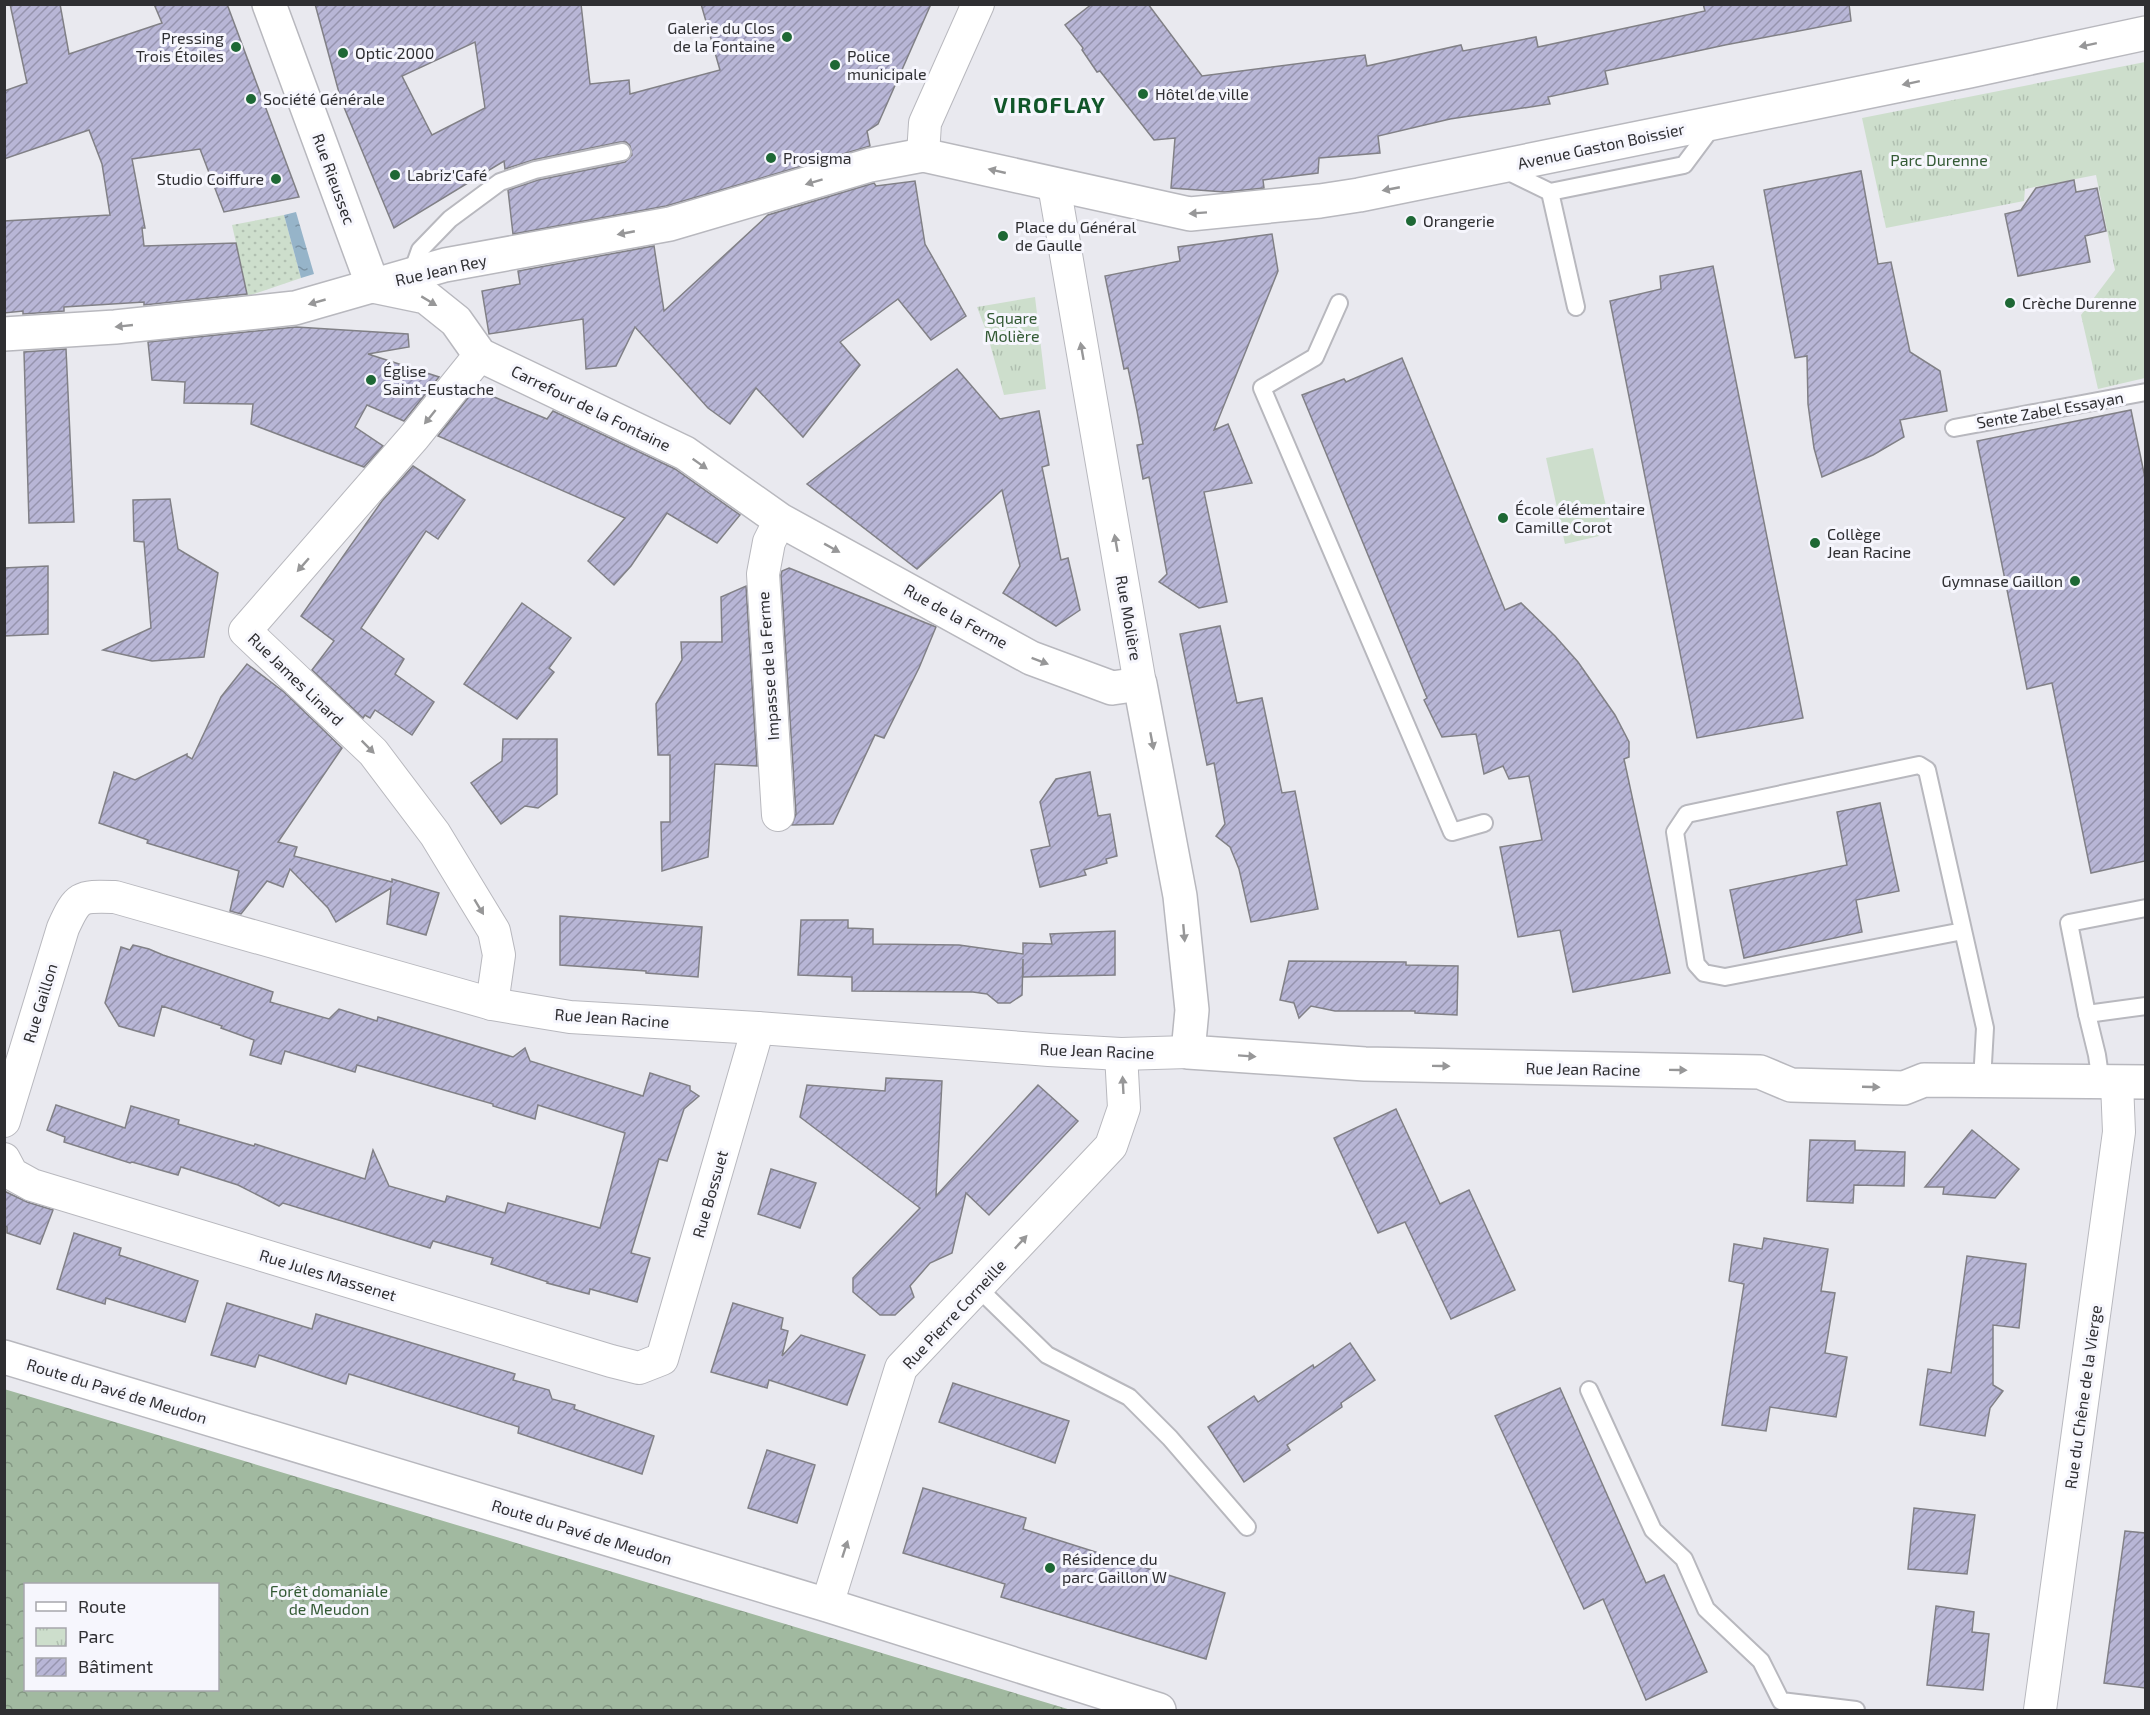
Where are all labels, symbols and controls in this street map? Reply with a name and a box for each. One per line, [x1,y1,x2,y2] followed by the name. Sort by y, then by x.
[667,18,775,55] place label: Galerie du Clos de la Fontaine
[136,28,224,65] place label: Pressing Trois Étoiles
[780,30,794,44] marker: Galerie du Clos de la Fontaine
[229,40,243,54] marker: Pressing Trois Étoiles
[2079,41,2098,51] one-way arrow
[355,43,434,62] place label: Optic 2000
[336,46,350,60] marker: Optic 2000
[847,46,927,83] place label: Police municipale
[828,58,842,72] marker: Police municipale
[1902,79,1921,88] one-way arrow
[1155,84,1249,103] place label: Hôtel de ville
[1136,87,1150,101] marker: Hôtel de ville
[263,89,385,108] place label: Société Générale
[994,91,1106,117] district label: VIROFLAY
[244,92,258,106] marker: Société Générale
[1516,118,1687,173] street label: Avenue Gaston Boissier
[309,131,360,227] street label: Rue Rieussec
[783,148,852,167] place label: Prosigma
[1890,150,1988,169] park label: Parc Durenne
[764,151,778,165] marker: Prosigma
[407,165,487,184] place label: Labriz'Café
[988,166,1006,176] one-way arrow
[388,168,402,182] marker: Labriz'Café
[157,169,264,188] place label: Studio Coiffure
[269,172,283,186] marker: Studio Coiffure
[805,178,823,187] one-way arrow
[1381,185,1400,194] one-way arrow
[1188,209,1207,218] one-way arrow
[1423,211,1495,230] place label: Orangerie
[1404,214,1418,228] marker: Orangerie
[1015,217,1136,254] place label: Place du Général de Gaulle
[617,229,636,238] one-way arrow
[996,229,1010,243] marker: Place du Général de Gaulle
[393,250,489,289] street label: Rue Jean Rey
[2022,293,2137,312] place label: Crèche Durenne
[421,296,438,306] one-way arrow
[2003,296,2017,310] marker: Crèche Durenne
[308,298,326,307] one-way arrow
[984,308,1040,345] park label: Square Molière
[114,321,133,331] one-way arrow
[1077,342,1086,361] one-way arrow
[383,361,494,398] place label: Église Saint-Eustache
[508,361,674,454] street label: Carrefour de la Fontaine
[364,373,378,387] marker: Église Saint-Eustache
[1975,387,2125,432] street label: Sente Zabel Essayan
[424,409,437,424] one-way arrow
[691,458,707,470] one-way arrow
[1515,499,1645,536] place label: École élémentaire Camille Corot
[1496,511,1510,525] marker: École élémentaire Camille Corot
[1827,524,1911,561] place label: Collège Jean Racine
[1111,534,1120,553] one-way arrow
[1808,536,1822,550] marker: Collège Jean Racine
[824,543,841,553] one-way arrow
[296,557,310,572] one-way arrow
[1941,571,2063,590] place label: Gymnase Gaillon
[1113,574,1146,662] street label: Rue Molière
[2068,574,2082,588] marker: Gymnase Gaillon
[901,579,1011,652] street label: Rue de la Ferme
[753,591,782,741] street label: Impasse de la Ferme
[245,628,348,729] street label: Rue James Linard
[1031,656,1049,666] one-way arrow
[1148,732,1157,751] one-way arrow
[361,740,375,755] one-way arrow
[474,899,484,916] one-way arrow
[1179,924,1189,943] one-way arrow
[18,961,61,1045] street label: Rue Gaillon
[554,1004,670,1031] street label: Rue Jean Racine
[1039,1039,1155,1062] street label: Rue Jean Racine
[1237,1051,1256,1061] one-way arrow
[1525,1058,1641,1079] street label: Rue Jean Racine
[1432,1061,1451,1071] one-way arrow
[1669,1065,1688,1075] one-way arrow
[1118,1076,1128,1095] one-way arrow
[1861,1083,1880,1092] one-way arrow
[688,1148,731,1240] street label: Rue Bossuet
[1013,1236,1027,1250] one-way arrow
[257,1245,399,1304] street label: Rue Jules Massenet
[898,1255,1009,1372] street label: Rue Pierre Corneille
[2060,1304,2105,1490] street label: Rue du Chêne de la Vierge
[25,1354,210,1427] street label: Route du Pavé de Meudon
[490,1495,675,1568] street label: Route du Pavé de Meudon
[841,1540,850,1558] one-way arrow
[1062,1549,1167,1586] place label: Résidence du parc Gaillon W
[1043,1561,1057,1575] marker: Résidence du parc Gaillon W
[270,1581,388,1618] park label: Forêt domaniale de Meudon
[24,1583,219,1691] legend
[78,1595,126,1617] text: Route
[78,1625,114,1647] text: Parc
[78,1655,153,1677] text: Bâtiment

